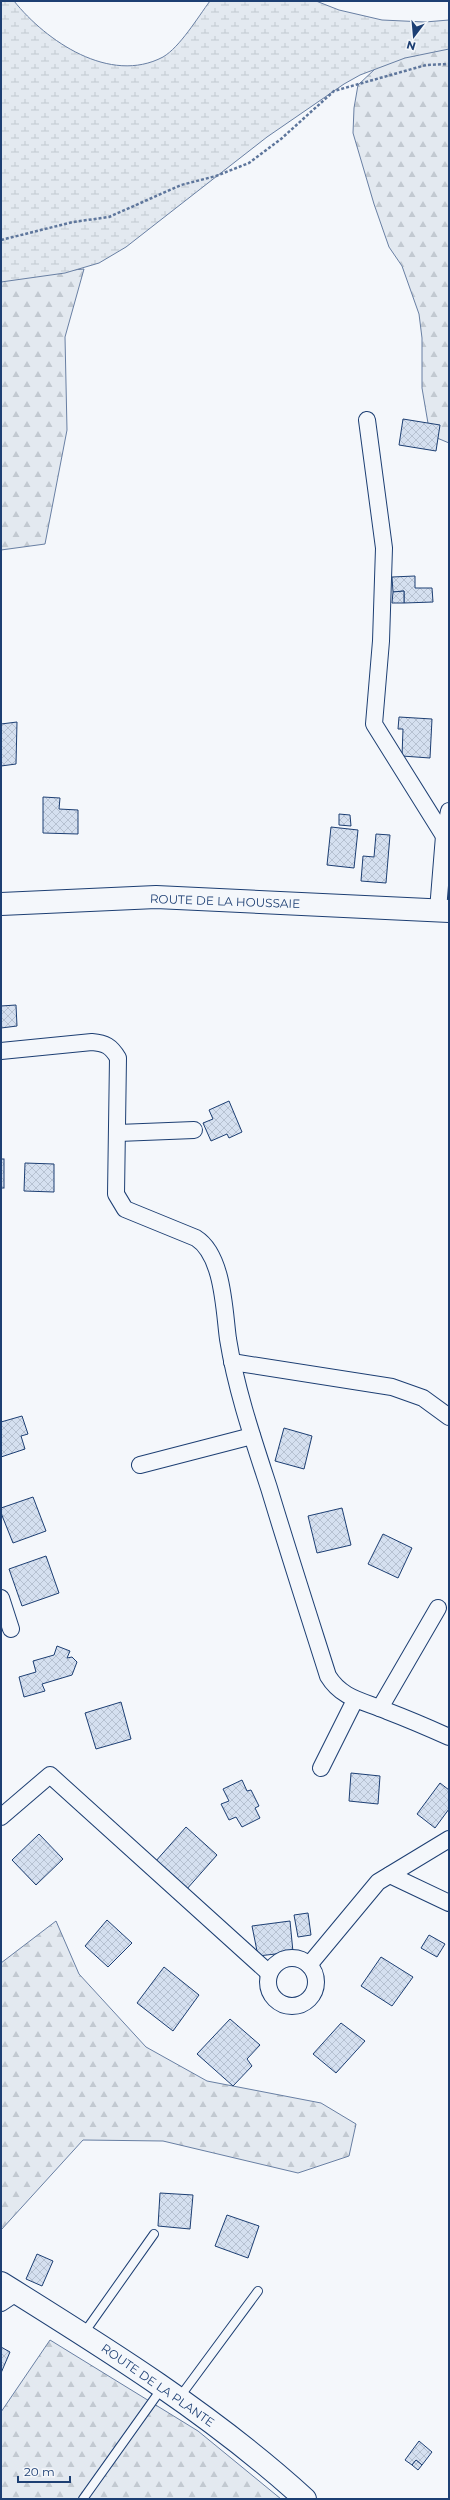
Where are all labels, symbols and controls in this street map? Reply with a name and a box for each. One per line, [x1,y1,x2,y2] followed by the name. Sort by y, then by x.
[394,16,434,56] north arrow
[405,38,417,54] text: N
[150,891,300,911] street label: ROUTE DE LA HOUSSAIE
[98,2340,218,2430] street label: ROUTE DE LA PLANTE
[18,2458,70,2484] scale bar
[24,2464,55,2479] text: 20 m

